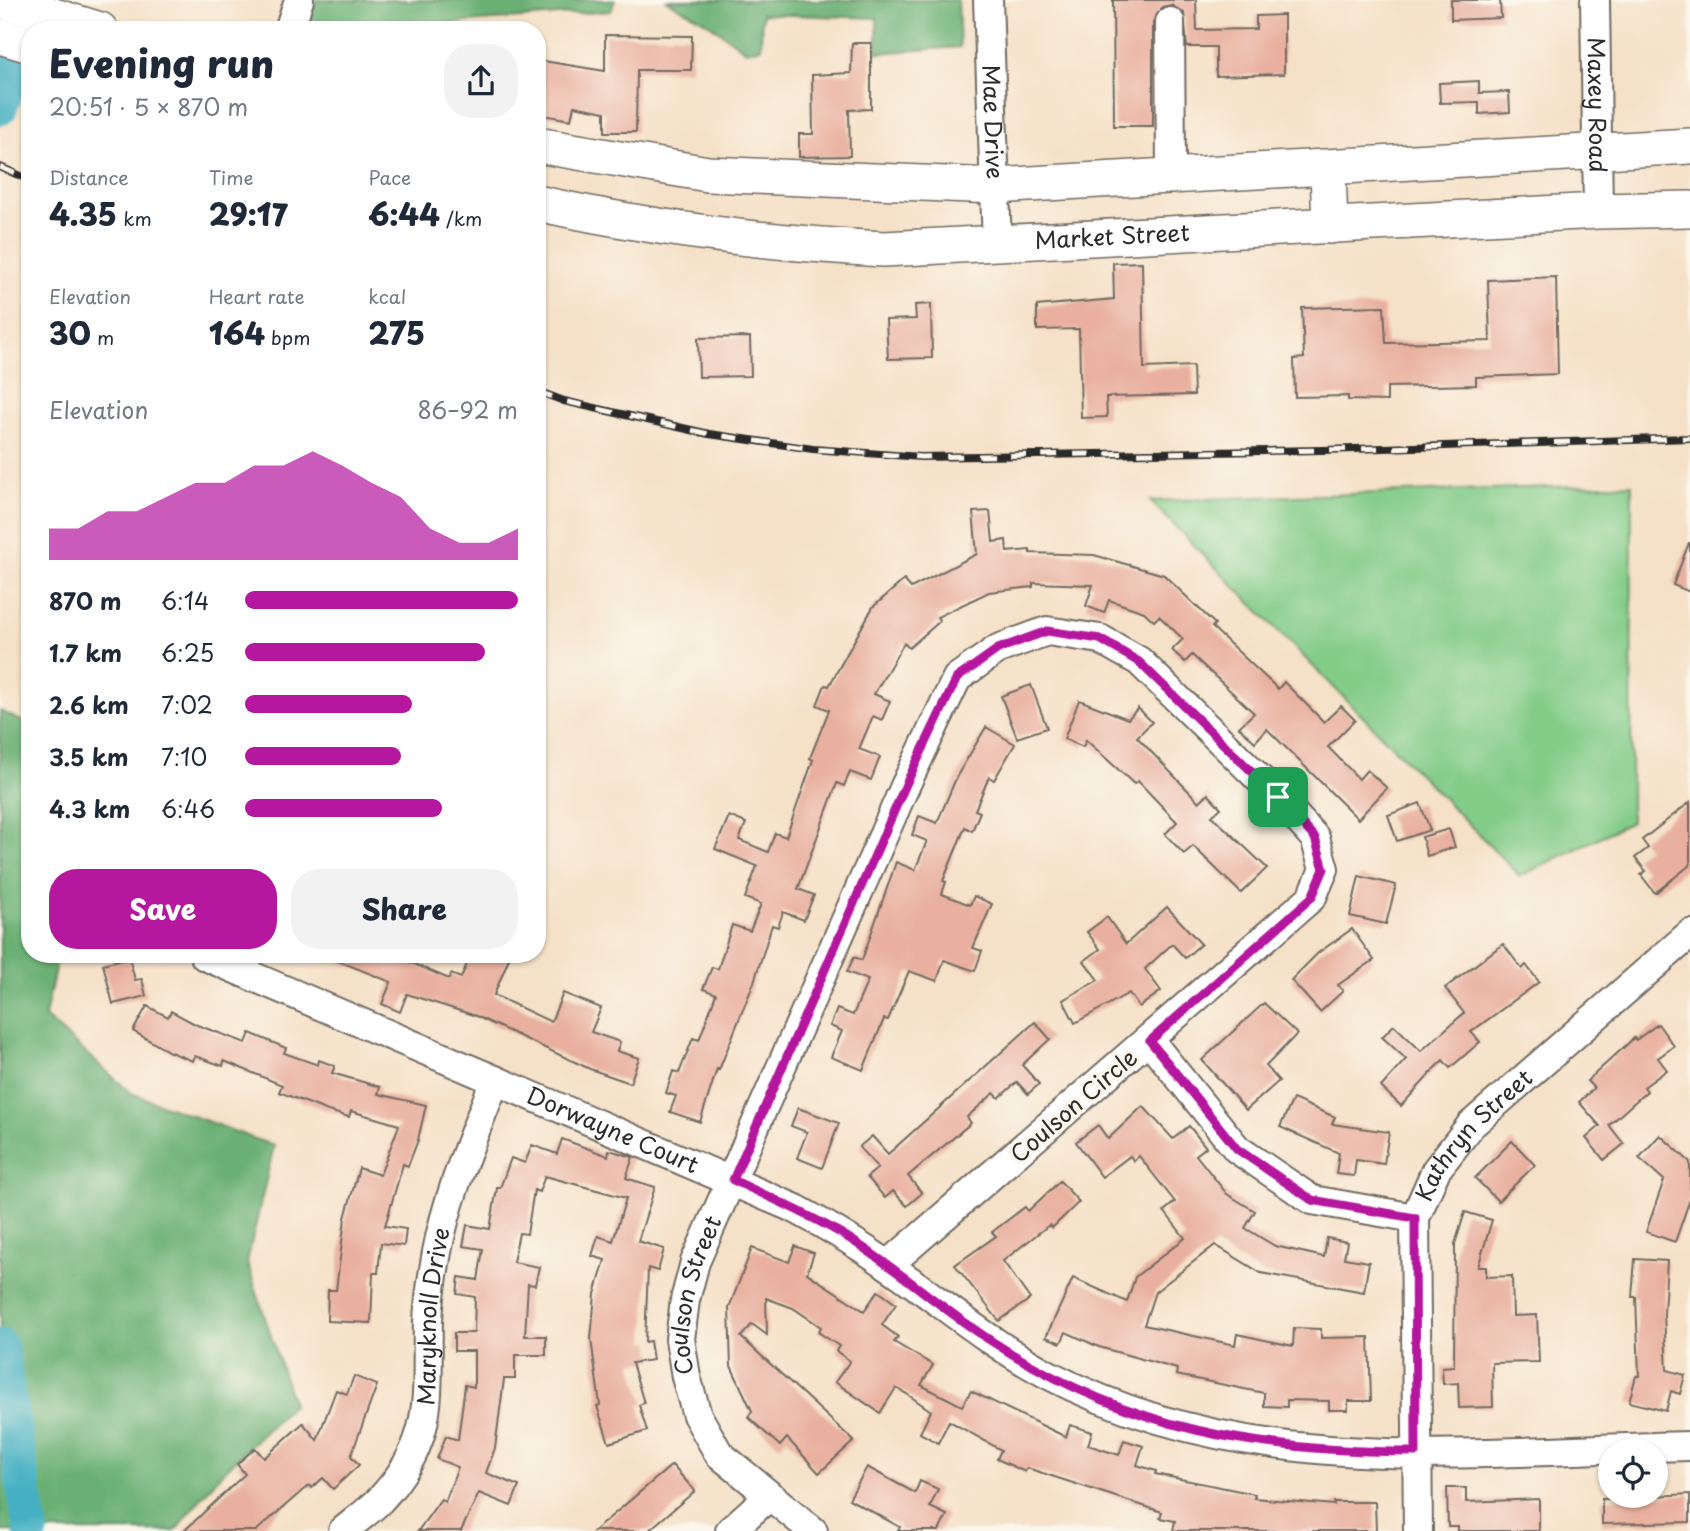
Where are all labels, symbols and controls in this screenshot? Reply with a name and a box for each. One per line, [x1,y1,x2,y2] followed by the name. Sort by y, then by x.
[49,34,274,91] text: Evening run
[1580,37,1616,173] street label: Maxey Road
[444,44,518,118] button: share
[974,64,1014,180] street label: Mae Drive
[49,89,248,124] text: 20:51 · 5 × 870 m
[49,163,129,191] text: Distance
[209,163,254,191] text: Time
[368,163,411,191] text: Pace
[49,191,117,236] text: 4.35
[209,191,288,236] text: 29:17
[368,191,440,236] text: 6:44
[117,204,152,232] text: km
[440,204,482,232] text: /km
[1034,214,1191,257] street label: Market Street
[49,282,131,310] text: Elevation
[209,282,305,310] text: Heart rate
[368,282,406,310] text: kcal
[49,310,91,355] text: 30
[209,310,265,355] text: 164
[368,310,425,355] text: 275
[91,323,114,351] text: m
[265,323,311,351] text: bpm
[49,392,148,427] text: Elevation
[417,392,518,427] text: 86–92 m
[49,583,121,618] text: 870 m
[161,583,209,618] text: 6:14
[49,635,122,670] text: 1.7 km
[161,635,214,670] text: 6:25
[49,687,129,722] text: 2.6 km
[161,687,213,722] text: 7:02
[49,739,129,774] text: 3.5 km
[161,739,207,774] text: 7:10
[1248,767,1308,827] pin
[1259,778,1297,816] icon: arrive
[49,791,130,826] text: 4.3 km
[161,791,215,826] text: 6:46
[49,869,277,949] button: Save
[291,869,518,949] button: Share
[1002,1040,1144,1170] street label: Coulson Circle
[1405,1060,1540,1207] street label: Kathryn Street
[521,1077,705,1181] street label: Dorwayne Court
[660,1210,729,1378] street label: Coulson Street
[407,1223,458,1406] street label: Maryknoll Drive
[1598,1438,1668,1508] map controls
[1598,1438,1668,1508] button: locate

